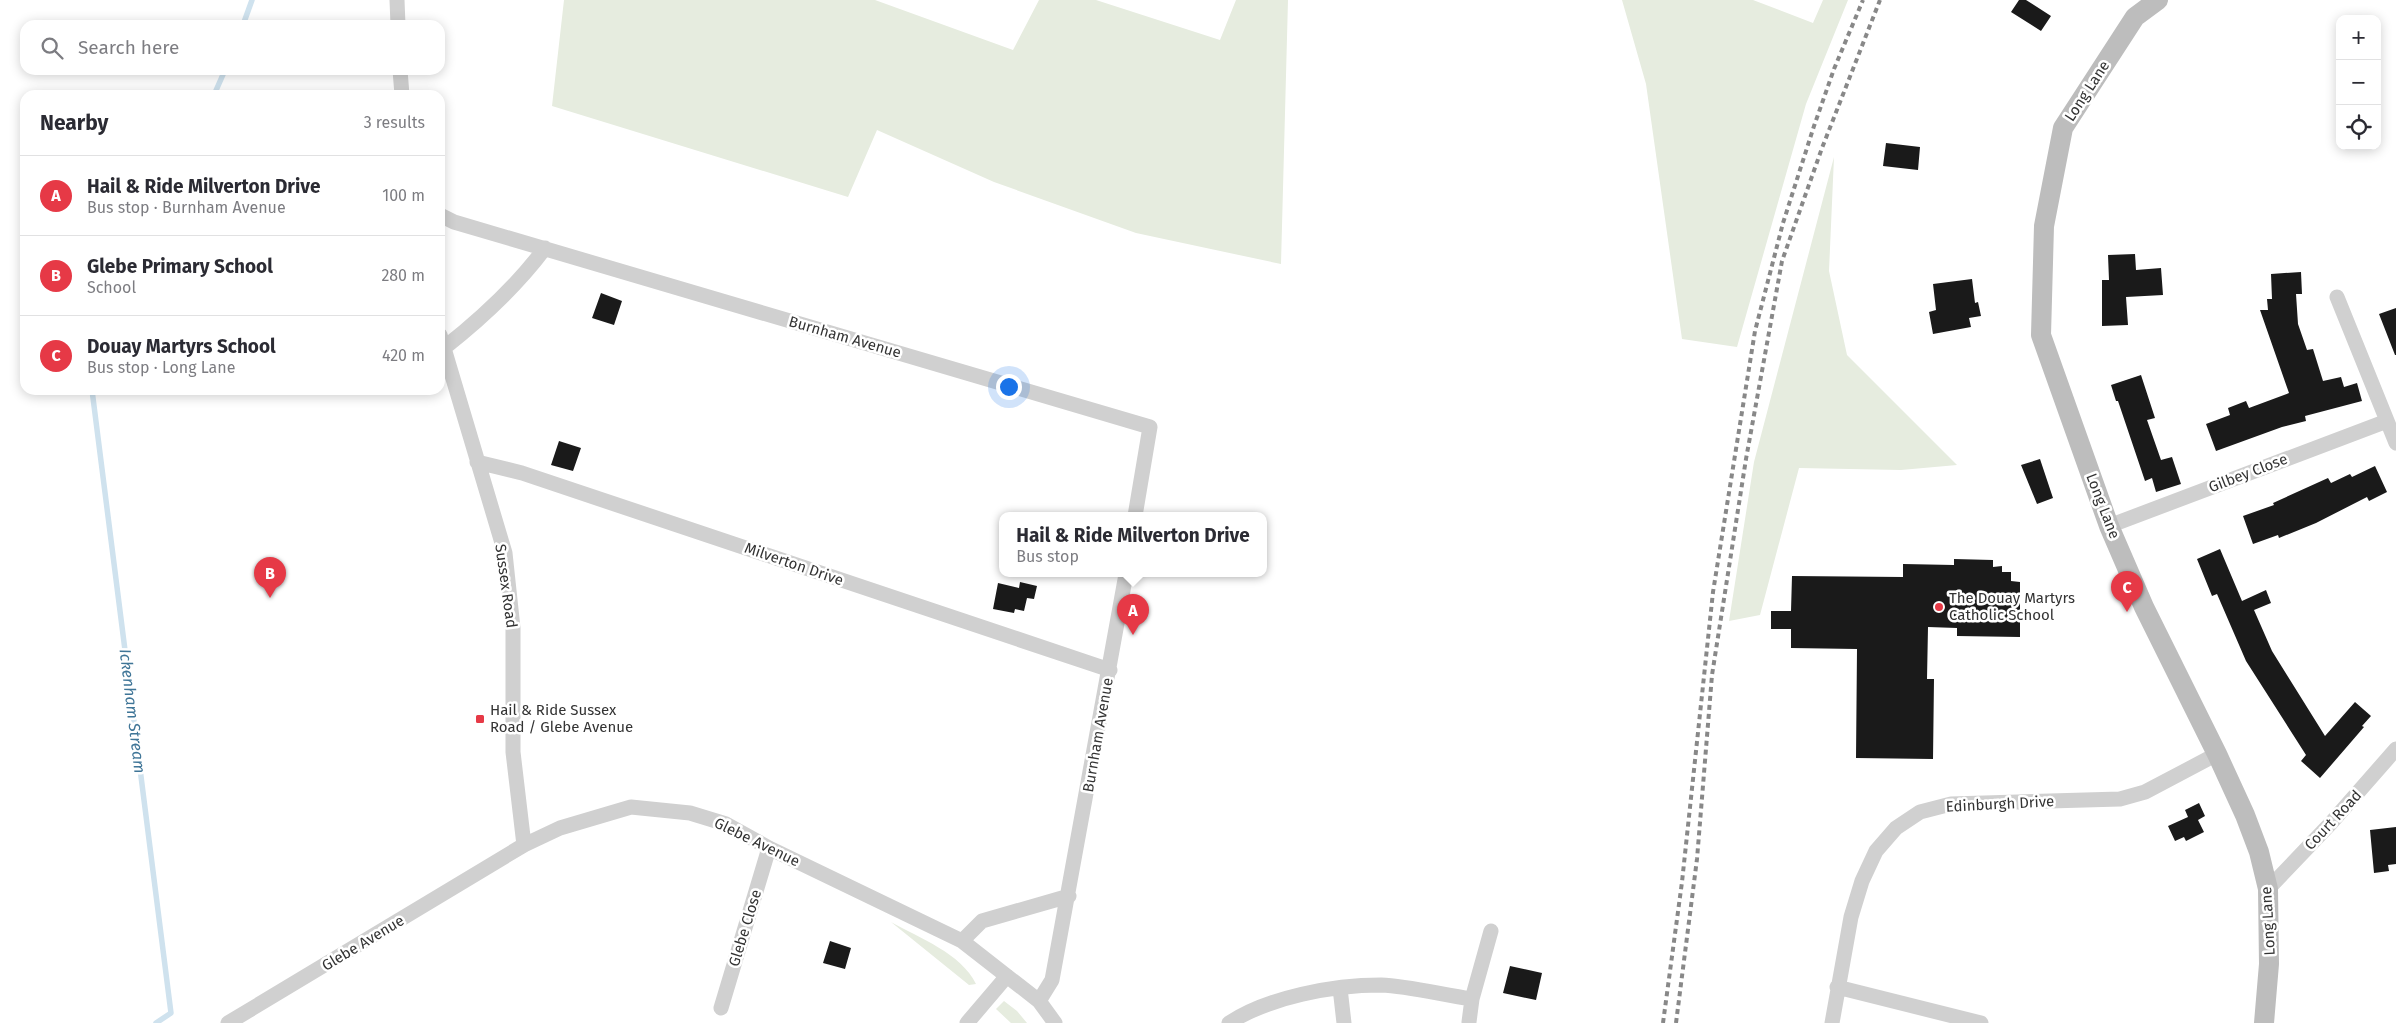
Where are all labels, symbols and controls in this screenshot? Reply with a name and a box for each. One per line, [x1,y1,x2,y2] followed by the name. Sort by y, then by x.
[2336,15,2381,150] map controls
[2336,15,2381,60] button: +
[20,20,445,75] search box
[38,34,66,62] icon: search
[78,36,179,59] text: Search here
[2061,57,2113,125] street label: Long Lane
[2336,60,2381,105] button: −
[2336,105,2381,150] button: locate
[40,110,108,136] text: Nearby
[364,113,425,132] text: 3 results
[87,175,320,198] text: Hail & Ride Milverton Drive
[51,186,61,205] text: A
[382,186,425,205] text: 100 m
[87,198,286,217] text: Bus stop · Burnham Avenue
[87,255,273,278] text: Glebe Primary School
[51,266,61,285] text: B
[381,266,425,285] text: 280 m
[87,278,136,297] text: School
[787,312,903,362] street label: Burnham Avenue
[87,335,276,358] text: Douay Martyrs School
[51,346,61,365] text: C
[382,346,425,365] text: 420 m
[87,358,235,377] text: Bus stop · Long Lane
[996,374,1022,400] your location
[2206,450,2290,496] street label: Gilbey Close
[2082,471,2124,541] street label: Long Lane
[999,512,1267,577] popup
[1016,524,1250,547] text: Hail & Ride Milverton Drive
[742,539,846,589] street label: Milverton Drive
[491,543,521,629] street label: Sussex Road
[1016,547,1079,566] text: Bus stop
[254,557,286,598] pin: B
[2111,571,2143,612] pin: C
[1949,589,2075,624] place label: The Douay Martyrs Catholic School
[1117,594,1149,635] pin: A
[1933,601,1945,613] marker: The Douay Martyrs Catholic School
[115,648,150,774] water label: Ickenham Stream
[1079,676,1117,794] street label: Burnham Avenue
[490,701,633,736] place label: Hail & Ride Sussex Road / Glebe Avenue
[474,713,486,725] marker: Hail & Ride Sussex Road / Glebe Avenue
[2301,786,2365,854] street label: Court Road
[1945,792,2055,816] street label: Edinburgh Drive
[711,814,803,870] street label: Glebe Avenue
[2257,886,2279,956] street label: Long Lane
[725,887,765,969] street label: Glebe Close
[319,911,407,975] street label: Glebe Avenue

